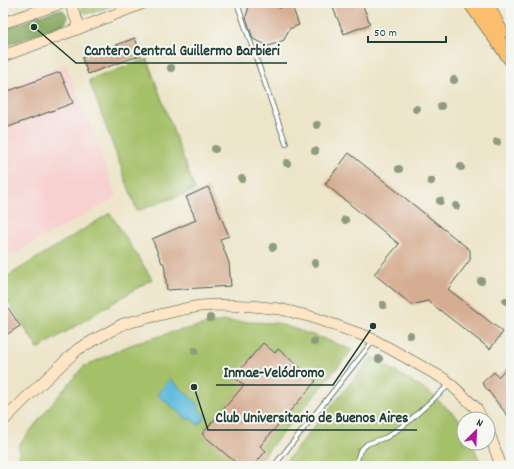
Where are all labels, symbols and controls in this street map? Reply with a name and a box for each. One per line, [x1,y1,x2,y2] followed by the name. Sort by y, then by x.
[368,18,446,44] scale bar
[374,25,397,42] text: 50 m
[76,36,287,63] callout: Cantero Central Guillermo Barbieri
[84,41,280,63] text: Cantero Central Guillermo Barbieri
[216,358,333,385] callout: Inmae-Velódromo
[224,363,325,385] text: Inmae-Velódromo
[208,403,417,430] callout: Club Universitario de Buenos Aires
[216,408,408,430] text: Club Universitario de Buenos Aires
[456,411,496,451] north arrow
[474,415,486,432] text: N

